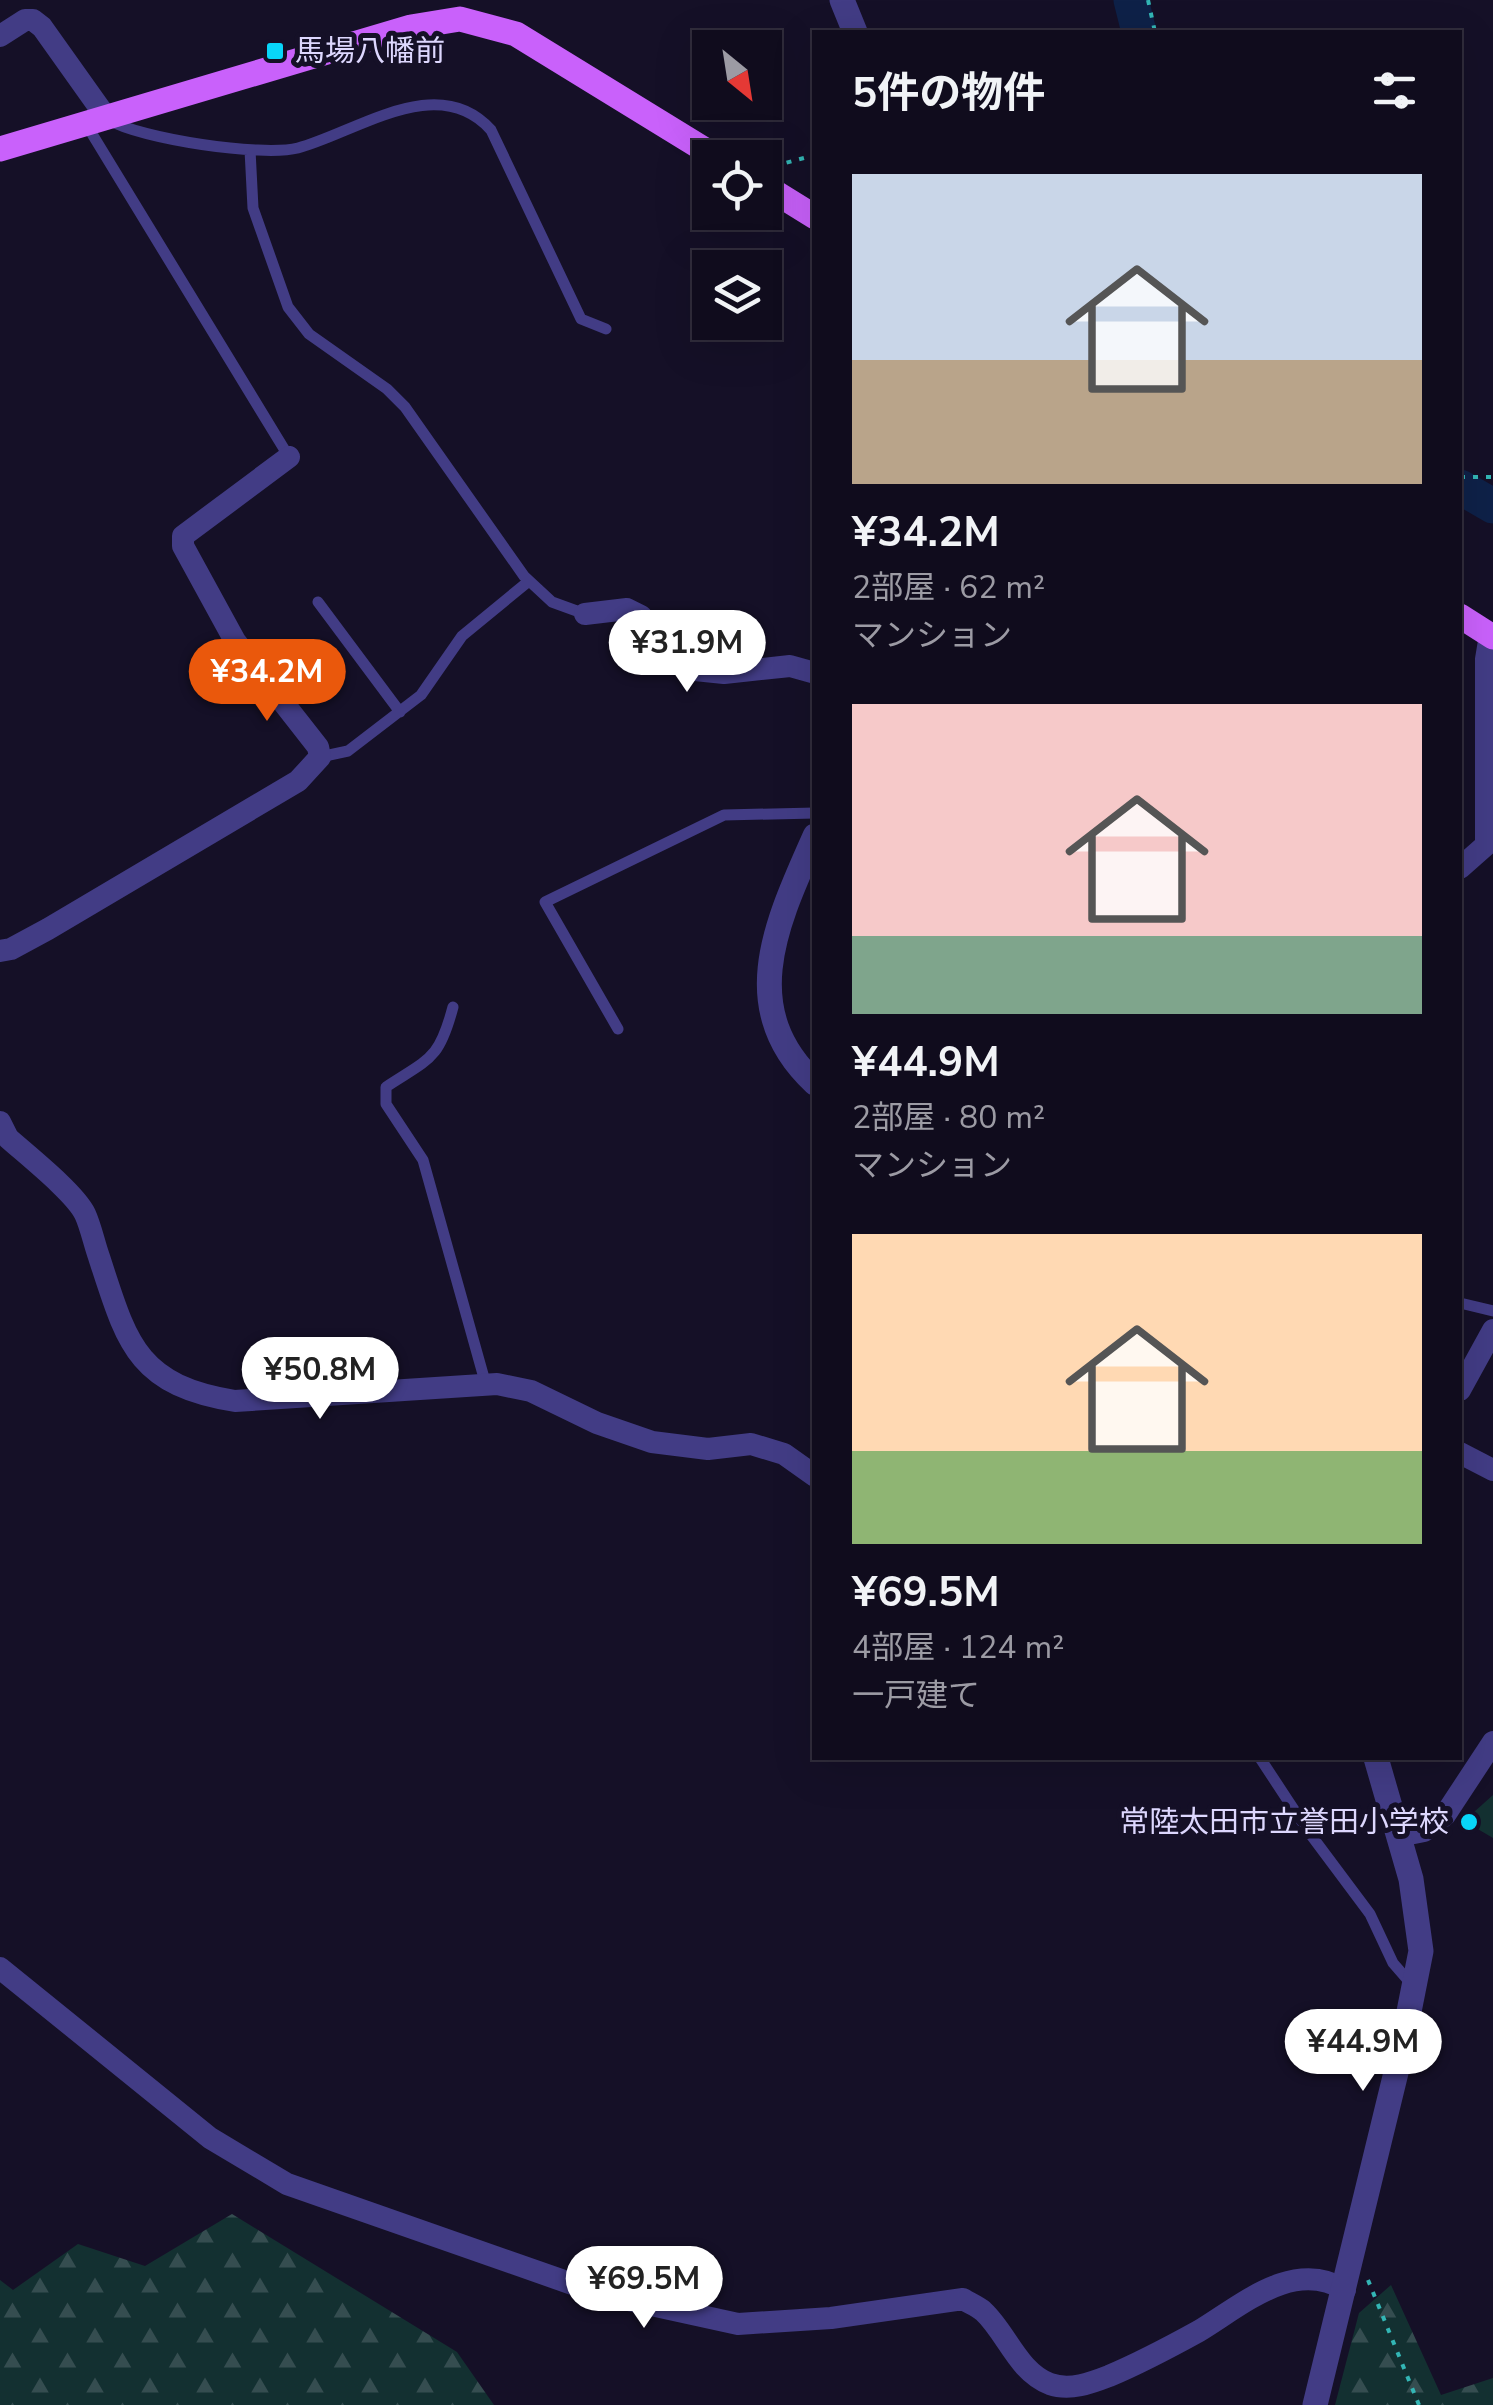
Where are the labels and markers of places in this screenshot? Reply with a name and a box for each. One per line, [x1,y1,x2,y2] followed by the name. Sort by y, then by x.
[295,31,445,72] place label: 馬場八幡前
[264,40,286,62] marker: 馬場八幡前
[606,610,768,695] pin: ¥31.9M
[186,639,348,724] pin: ¥34.2M
[239,1337,401,1422] pin: ¥50.8M
[1119,1802,1449,1843] place label: 常陸太田市立誉田小学校
[1458,1811,1480,1833] marker: 常陸太田市立誉田小学校
[1282,2009,1444,2094] pin: ¥44.9M
[563,2246,725,2331] pin: ¥69.5M

